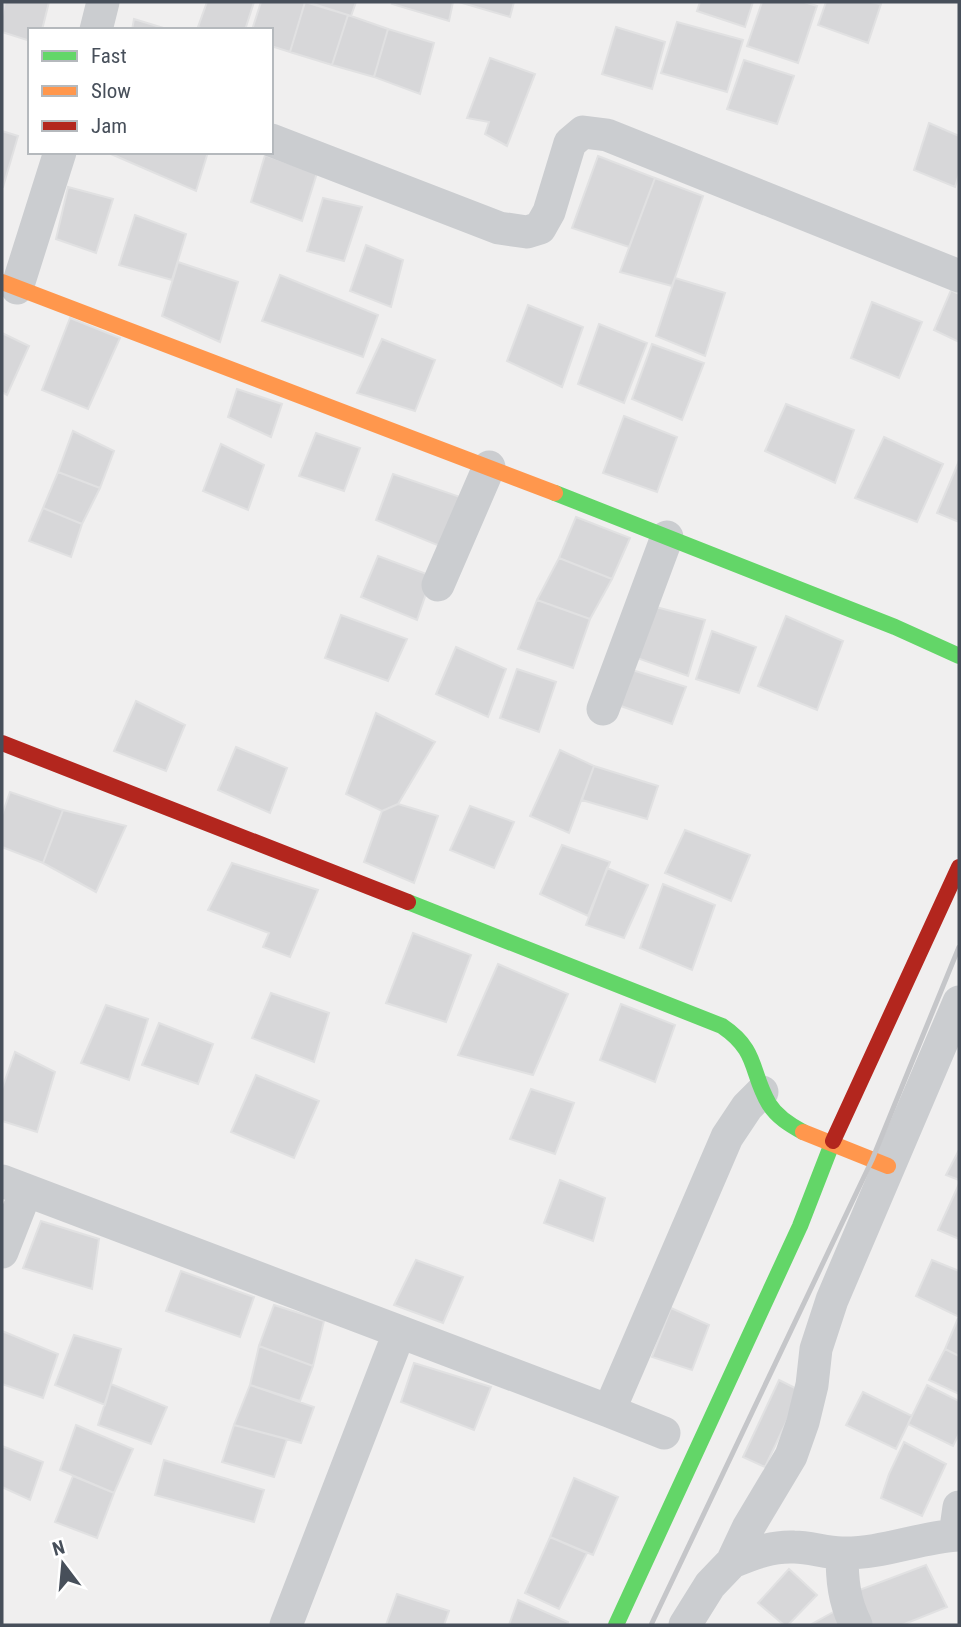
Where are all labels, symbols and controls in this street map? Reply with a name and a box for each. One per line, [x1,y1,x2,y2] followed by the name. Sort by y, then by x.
[28,28,273,154] legend
[91,44,127,68] text: Fast
[91,79,131,103] text: Slow
[91,114,127,138] text: Jam
[28,1529,98,1599] north arrow
[50,1535,67,1561] text: N

